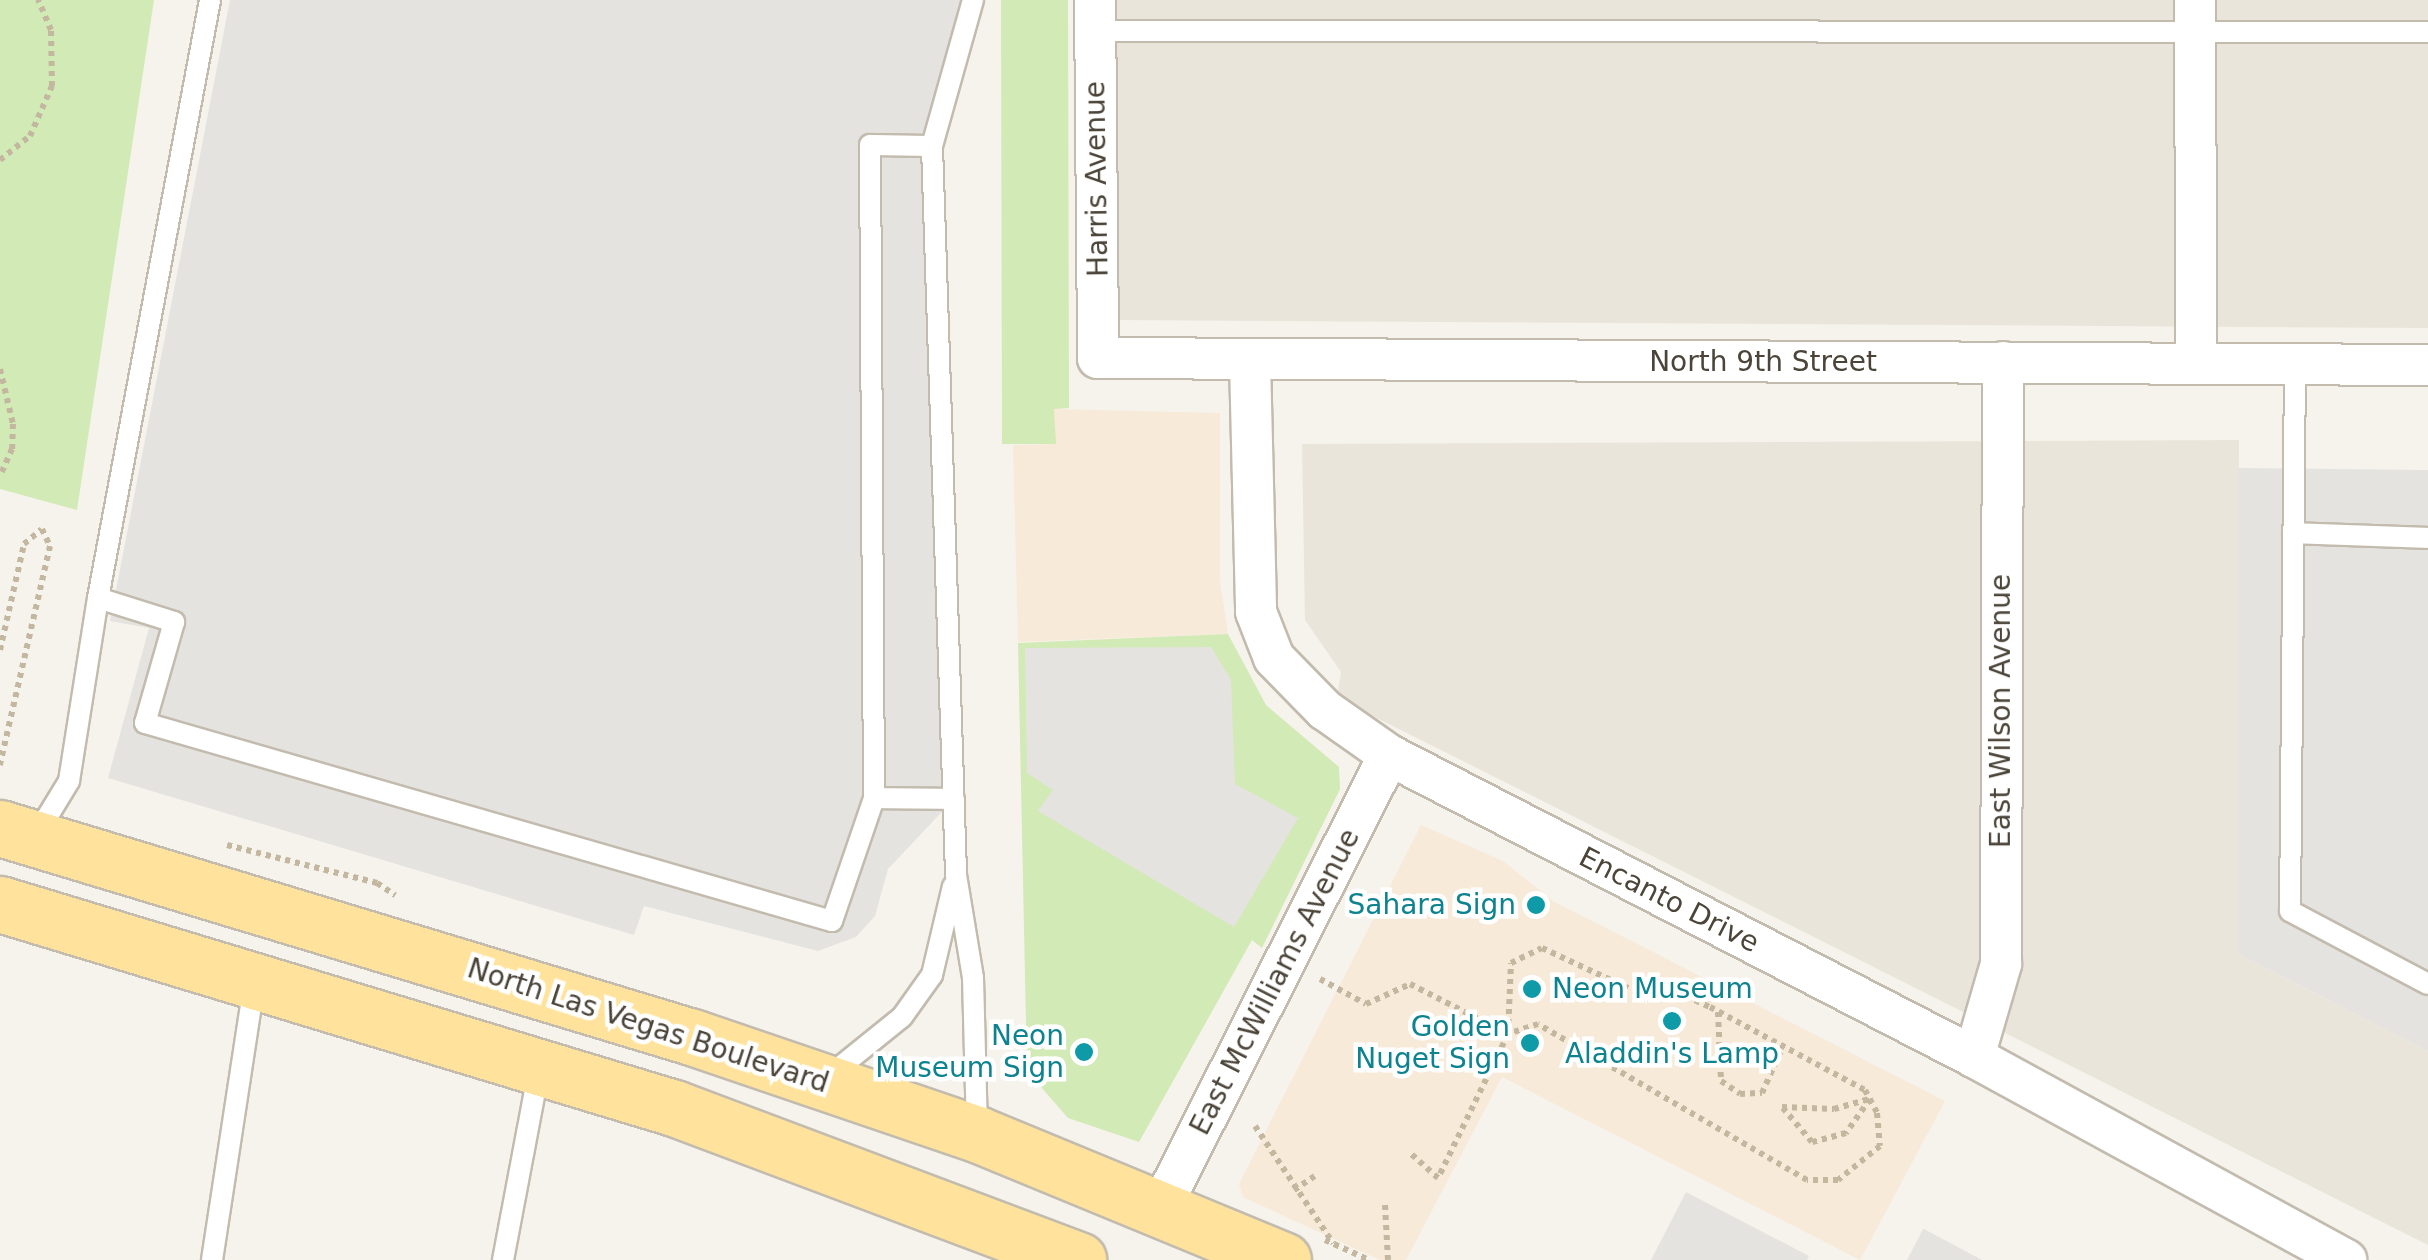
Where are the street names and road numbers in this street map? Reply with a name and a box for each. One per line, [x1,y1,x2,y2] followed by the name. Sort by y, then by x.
[1078,81,1116,277] street label: Harris Avenue
[1649,345,1877,379] street label: North 9th Street
[1984,574,2018,848] street label: East Wilson Avenue
[1183,823,1367,1141] street label: East McWilliams Avenue
[1573,840,1765,960] street label: Encanto Drive
[463,952,833,1100] street label: North Las Vegas Boulevard

